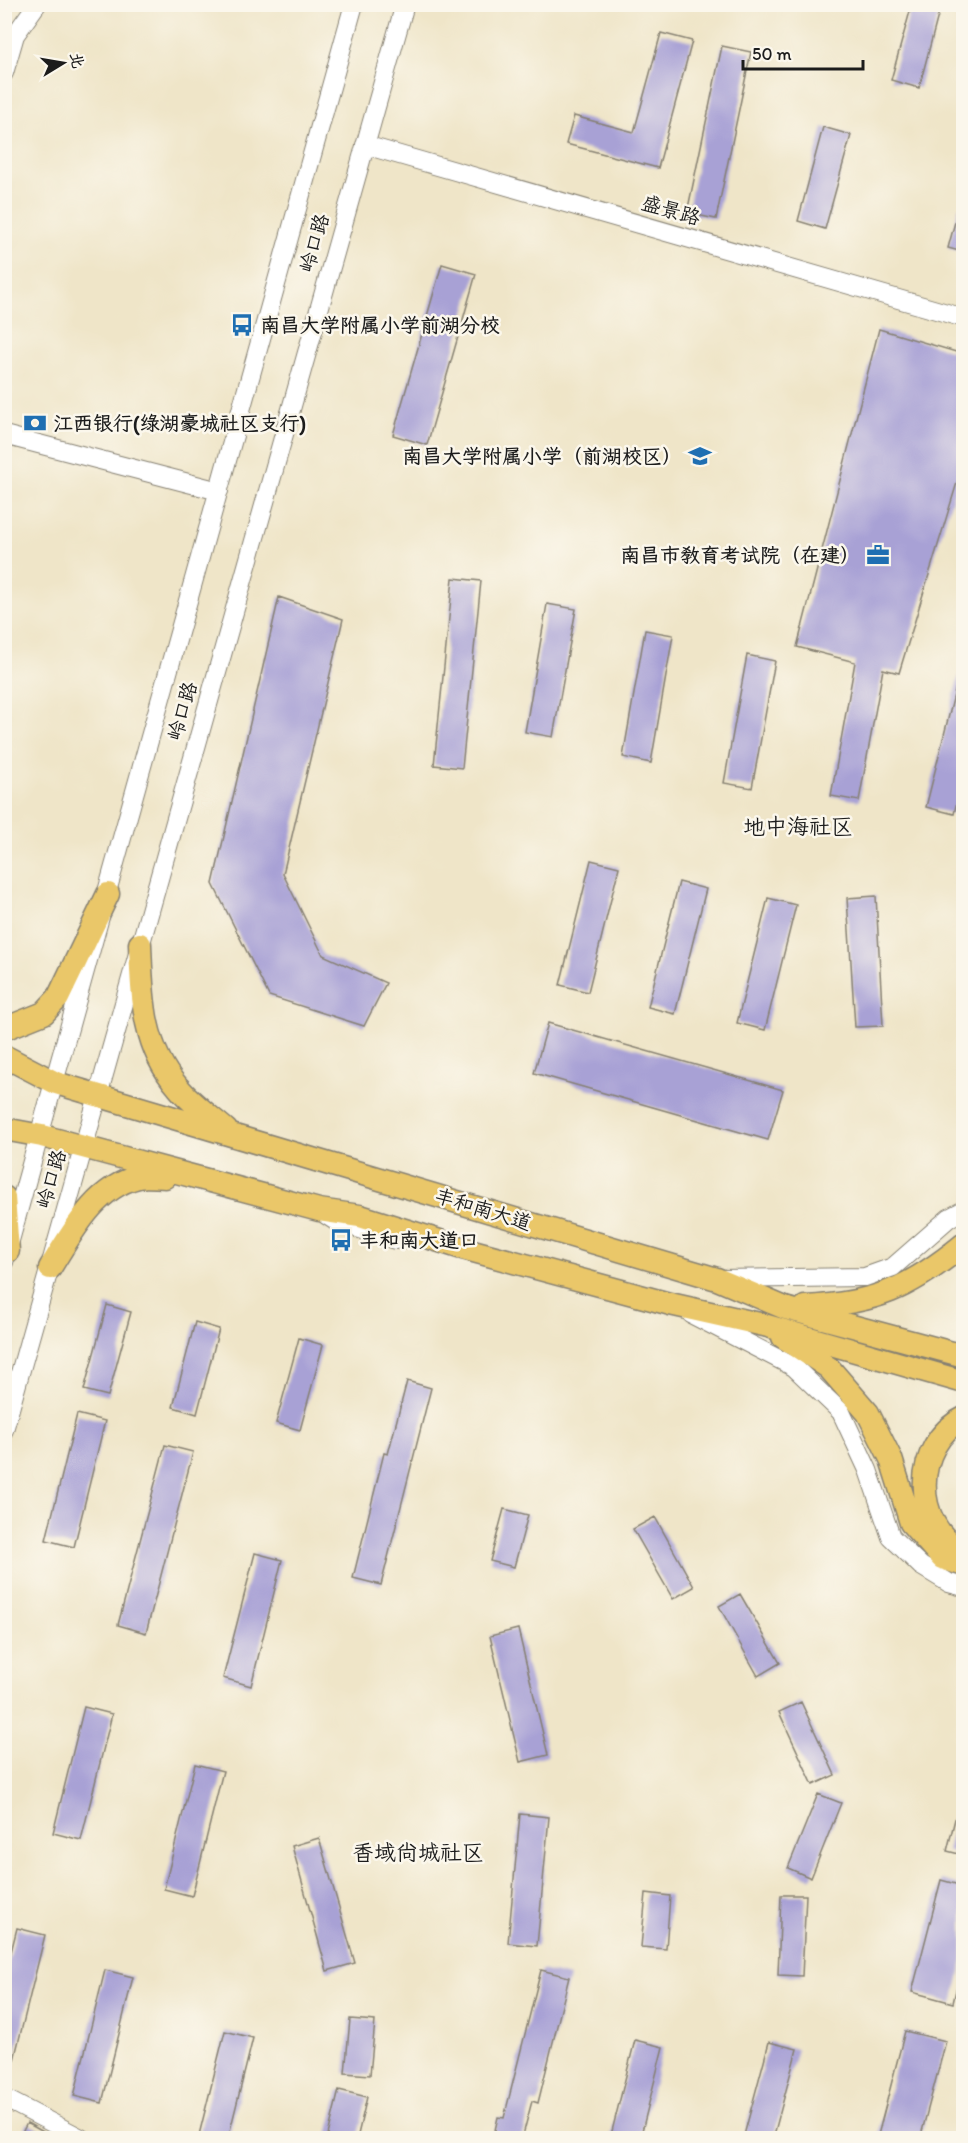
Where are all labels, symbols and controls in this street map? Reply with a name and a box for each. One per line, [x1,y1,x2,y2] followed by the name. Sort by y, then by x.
[33,33,93,93] north arrow
[743,33,863,71] scale bar
[752,43,792,65] text: 50 m
[66,51,88,70] text: 北
[639,190,704,230] street label: 盛景路
[294,210,334,275] street label: 岭口路
[229,312,255,338] bus stop icon: 南昌大学附属小学前湖分校
[260,313,500,337] place label: 南昌大学附属小学前湖分校
[22,410,48,436] bank icon: 江西银行(绿湖豪城社区支行)
[53,411,306,436] place label: 江西银行(绿湖豪城社区支行)
[687,443,713,469] school or university icon: 南昌大学附属小学（前湖校区）
[402,444,682,468] place label: 南昌大学附属小学（前湖校区）
[865,542,891,568] office icon: 南昌市教育考试院（在建）
[620,543,860,567] place label: 南昌市教育考试院（在建）
[162,678,202,743] street label: 岭口路
[743,813,853,840] district label: 地中海社区
[31,1146,71,1211] street label: 岭口路
[432,1183,534,1235] street label: 丰和南大道
[328,1227,354,1253] bus stop icon: 丰和南大道口
[359,1228,479,1252] place label: 丰和南大道口
[352,1839,484,1866] district label: 香域尚城社区

